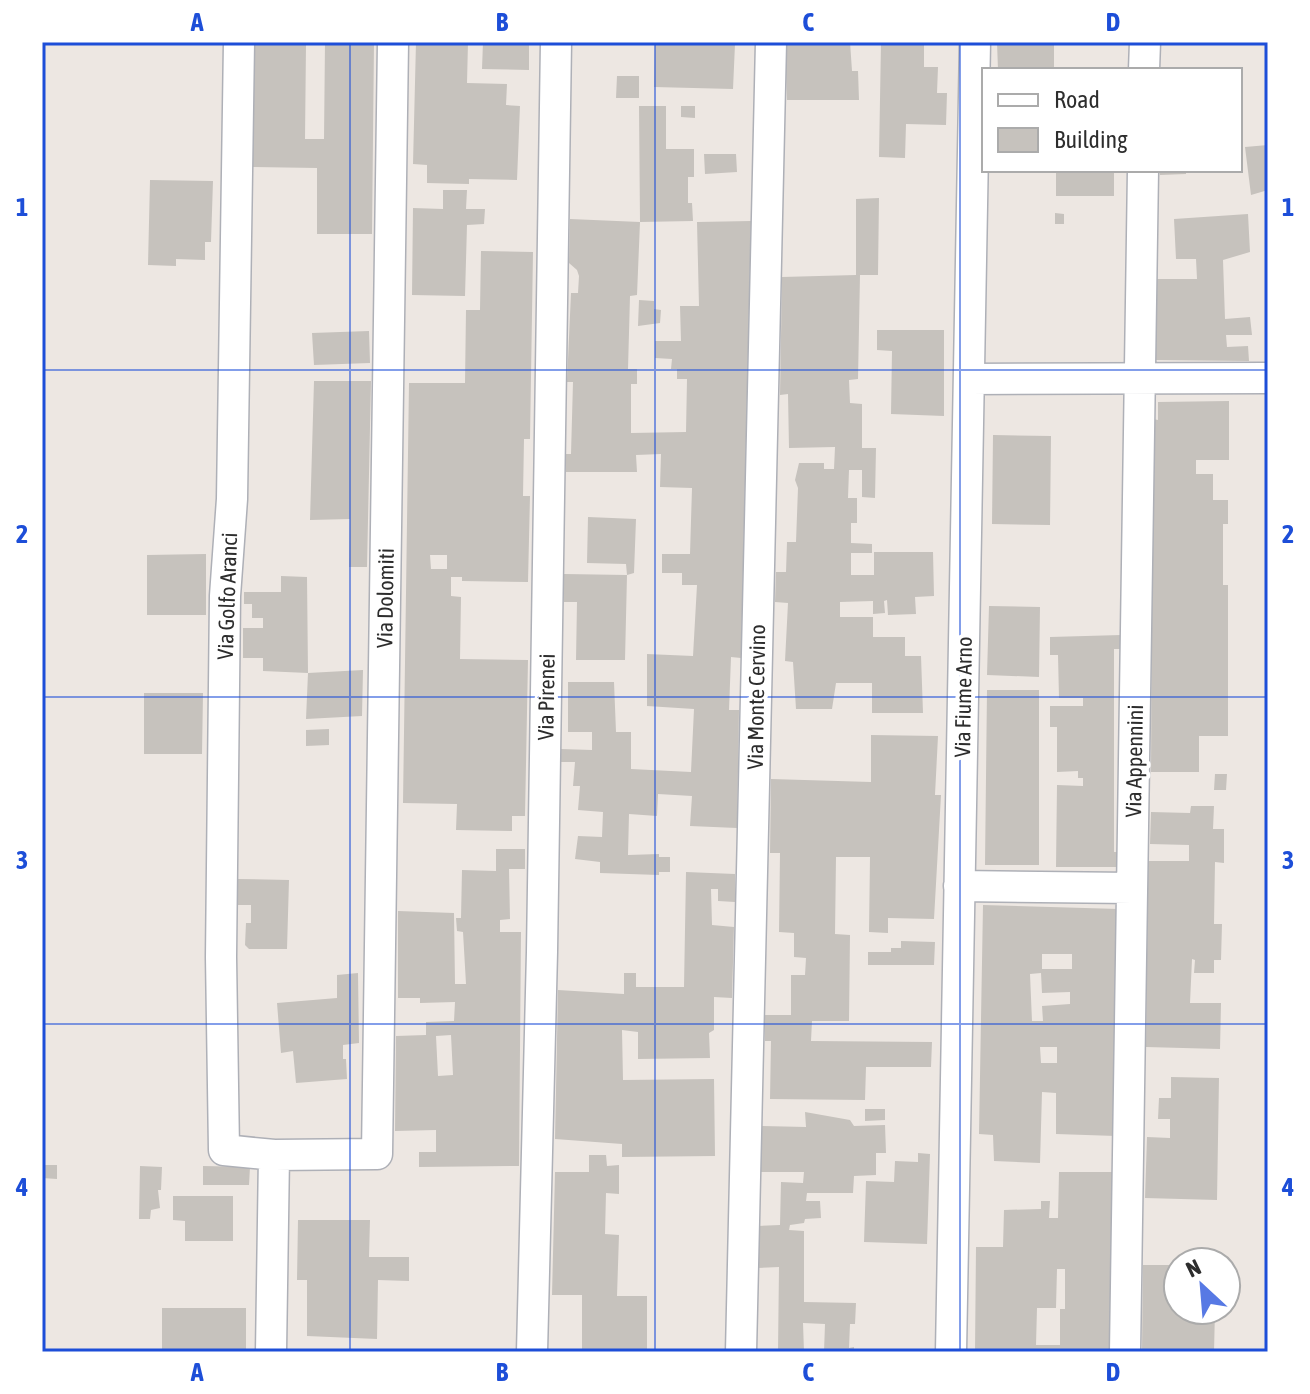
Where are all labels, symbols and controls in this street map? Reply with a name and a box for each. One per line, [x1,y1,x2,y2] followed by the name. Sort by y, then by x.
[190,7,204,37] text: A
[496,7,509,37] text: B
[802,7,814,37] text: C
[1106,7,1120,37] text: D
[982,68,1242,172] legend
[1054,86,1100,113] text: Road
[1054,126,1128,153] text: Building
[16,192,28,222] text: 1
[1282,192,1294,222] text: 1
[16,519,28,549] text: 2
[1282,519,1294,549] text: 2
[212,532,242,660] street label: Via Golfo Aranci
[371,548,399,648] street label: Via Dolomiti
[742,624,770,770] street label: Via Monte Cervino
[949,636,977,758] street label: Via Fiume Arno
[532,653,560,741] street label: Via Pirenei
[1120,704,1148,818] street label: Via Appennini
[16,845,28,875] text: 3
[1282,845,1294,875] text: 3
[15,1172,28,1202] text: 4
[1281,1172,1294,1202] text: 4
[1162,1246,1242,1326] north arrow
[1182,1253,1205,1283] text: N
[190,1357,204,1387] text: A
[496,1357,509,1387] text: B
[802,1357,814,1387] text: C
[1106,1357,1120,1387] text: D

